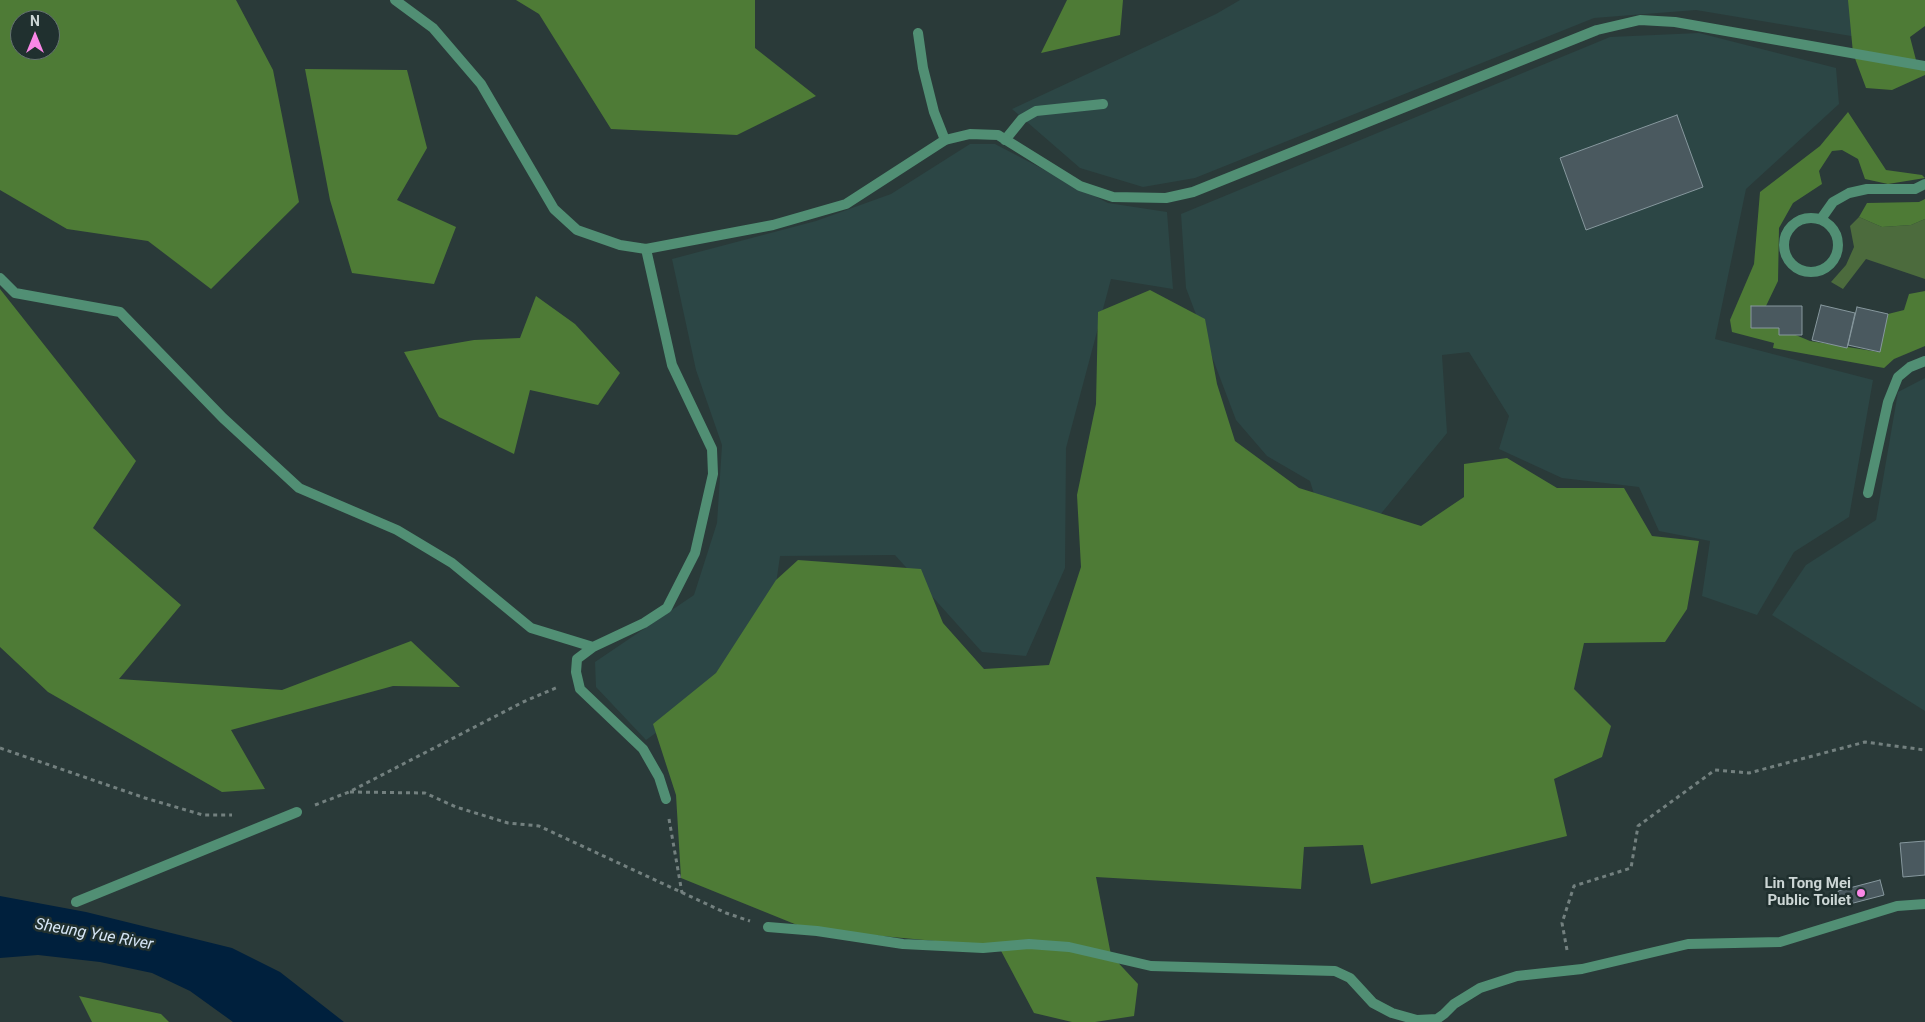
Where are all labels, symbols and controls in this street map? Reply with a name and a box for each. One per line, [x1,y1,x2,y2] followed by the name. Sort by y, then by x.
[10,10,60,60] north arrow
[30,13,40,29] text: N
[1764,875,1851,910] place label: Lin Tong Mei Public Toilet
[1855,887,1867,899] marker: Lin Tong Mei Public Toilet
[33,915,155,955] water label: Sheung Yue River

